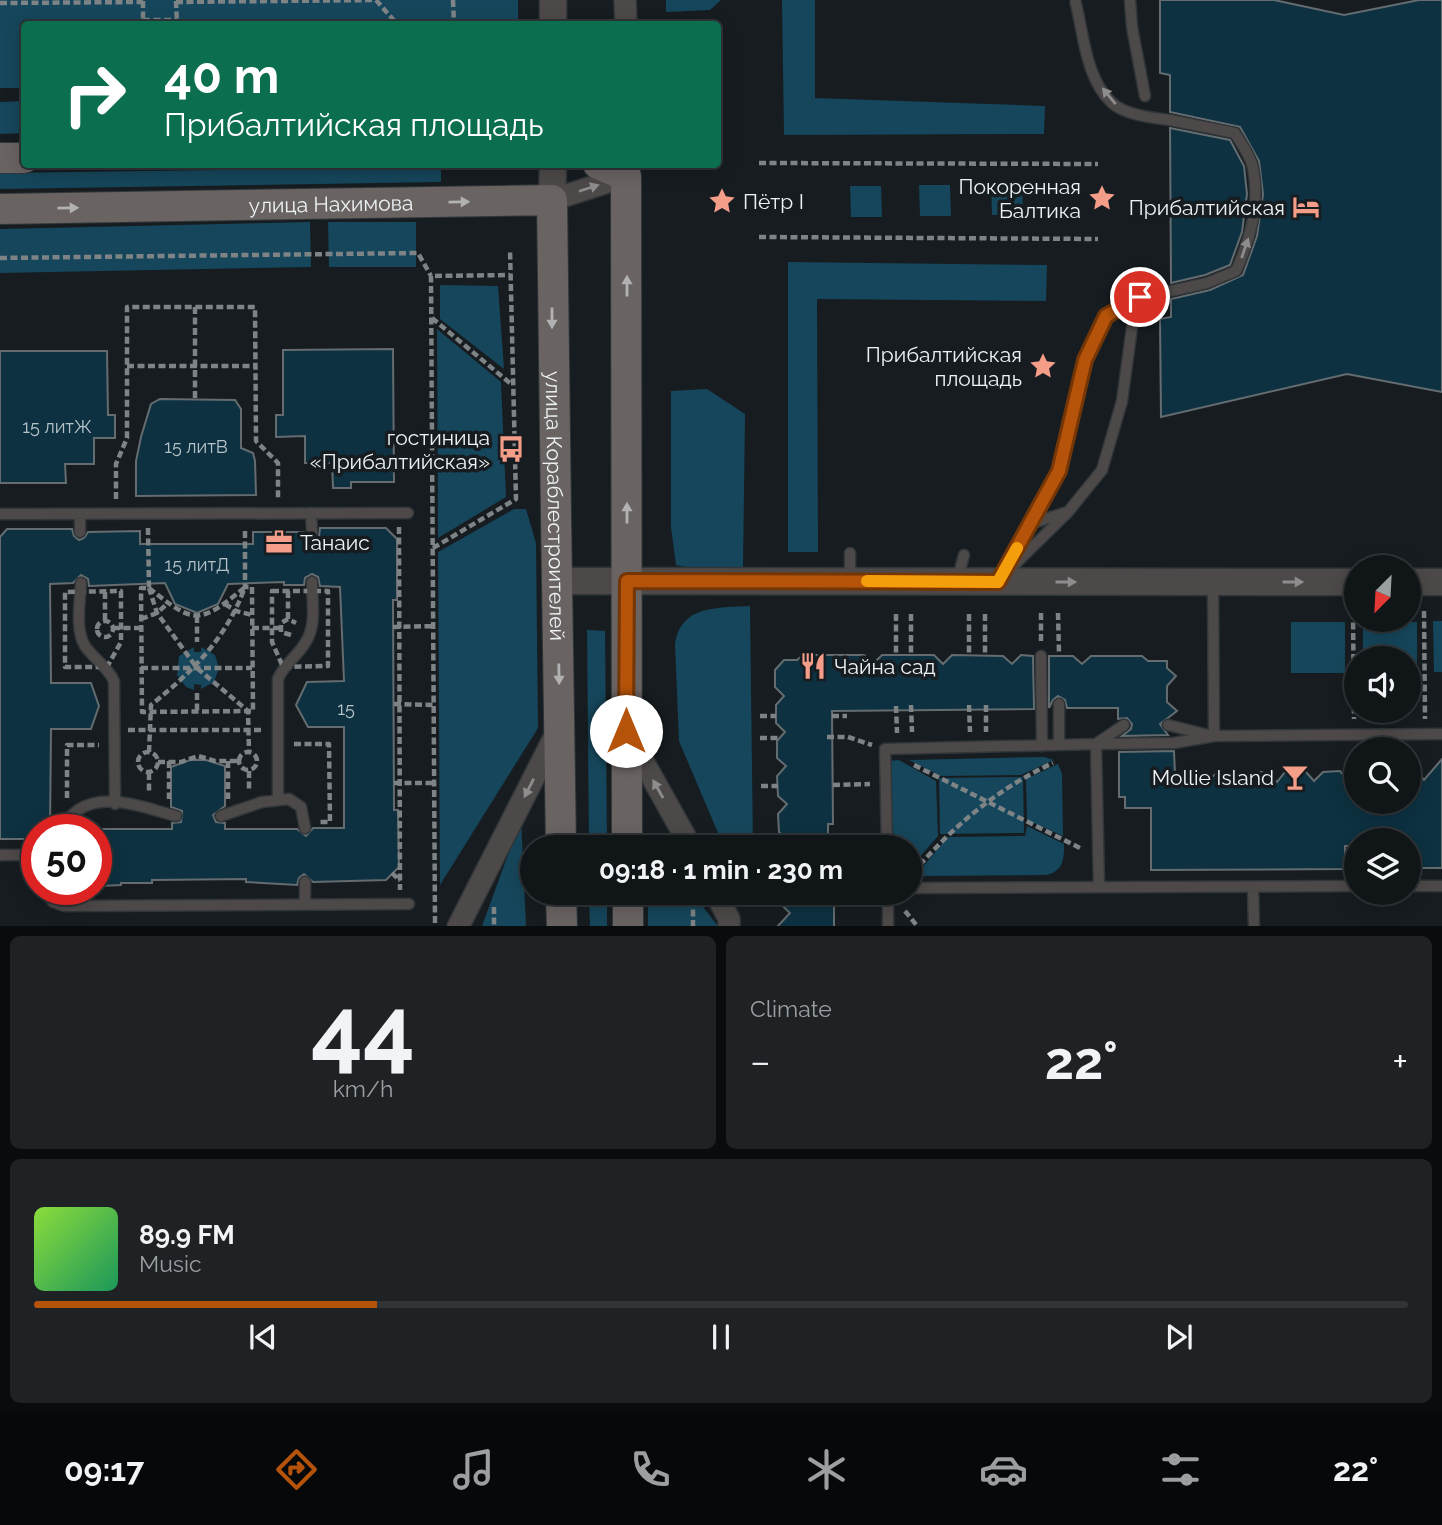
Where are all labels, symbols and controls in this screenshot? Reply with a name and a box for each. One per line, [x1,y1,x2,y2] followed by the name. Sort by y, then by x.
[164,47,279,104] text: 40 m
[49,49,140,140] icon: right
[1101,88,1116,106] one-way arrow
[164,106,544,143] text: Прибалтийская площадь
[959,174,1081,223] place label: Покоренная Балтика
[579,182,600,193] one-way arrow
[1087,183,1117,213] place icon: Покоренная Балтика
[707,186,737,216] place icon: Пётр I
[743,189,804,214] place label: Пётр I
[248,190,413,217] street label: улица Нахимова
[1291,192,1321,222] hotel icon: Прибалтийская
[1129,195,1285,220] place label: Прибалтийская
[448,196,470,208] one-way arrow
[57,202,79,214] one-way arrow
[1240,238,1251,259] one-way arrow
[1110,267,1170,327] pin
[621,274,633,296] one-way arrow
[1121,278,1159,316] icon: arrive
[546,307,558,329] one-way arrow
[866,342,1022,391] place label: Прибалтийская площадь
[1028,351,1058,381] place icon: Прибалтийская площадь
[541,371,571,641] street label: улица Кораблестроителей
[22,416,92,437] house number: 15 литЖ
[310,425,490,474] place label: гостиница «Прибалтийская»
[496,434,526,464] bus stop icon: гостиница «Прибалтийская»
[164,436,228,457] house number: 15 литВ
[621,502,633,524] one-way arrow
[264,527,294,557] office icon: Танаис
[300,530,370,555] place label: Танаис
[164,554,230,575] house number: 15 литД
[1344,555,1421,632] north arrow
[1344,555,1421,905] map controls
[1055,576,1077,588] one-way arrow
[1283,576,1305,588] one-way arrow
[1344,646,1421,723] button: sound
[798,651,828,681] restaurant icon: Чайна сад
[834,654,936,679] place label: Чайна сад
[553,663,565,685] one-way arrow
[589,694,663,768] position arrow
[337,698,355,719] house number: 15
[1344,737,1421,814] button: search
[1280,762,1310,792] bar icon: Mollie Island
[1152,765,1274,790] place label: Mollie Island
[523,778,534,798] one-way arrow
[652,779,664,799] one-way arrow
[21,814,112,905] speed limit sign: 50
[1344,828,1421,905] button: layers
[599,855,843,885] text: 09:18 · 1 min · 230 m
[311,976,415,1083] text: 44
[750,995,832,1022] text: Climate
[1045,1030,1118,1091] text: 22°
[750,1039,770,1084] text: −
[1392,1039,1408,1084] text: +
[333,1075,393,1102] text: km/h
[139,1220,235,1250] text: 89.9 FM
[139,1250,202,1277] text: Music
[244,1318,282,1356] icon: previous
[702,1318,740,1356] icon: pause
[1160,1318,1198,1356] icon: next
[272,1445,321,1494] icon: directions
[449,1445,498,1494] icon: music
[626,1445,675,1494] icon: phone
[802,1445,851,1494] icon: climate
[979,1445,1028,1494] icon: car
[1156,1445,1205,1494] icon: filters
[64,1451,144,1488] text: 09:17
[1333,1451,1378,1488] text: 22°

